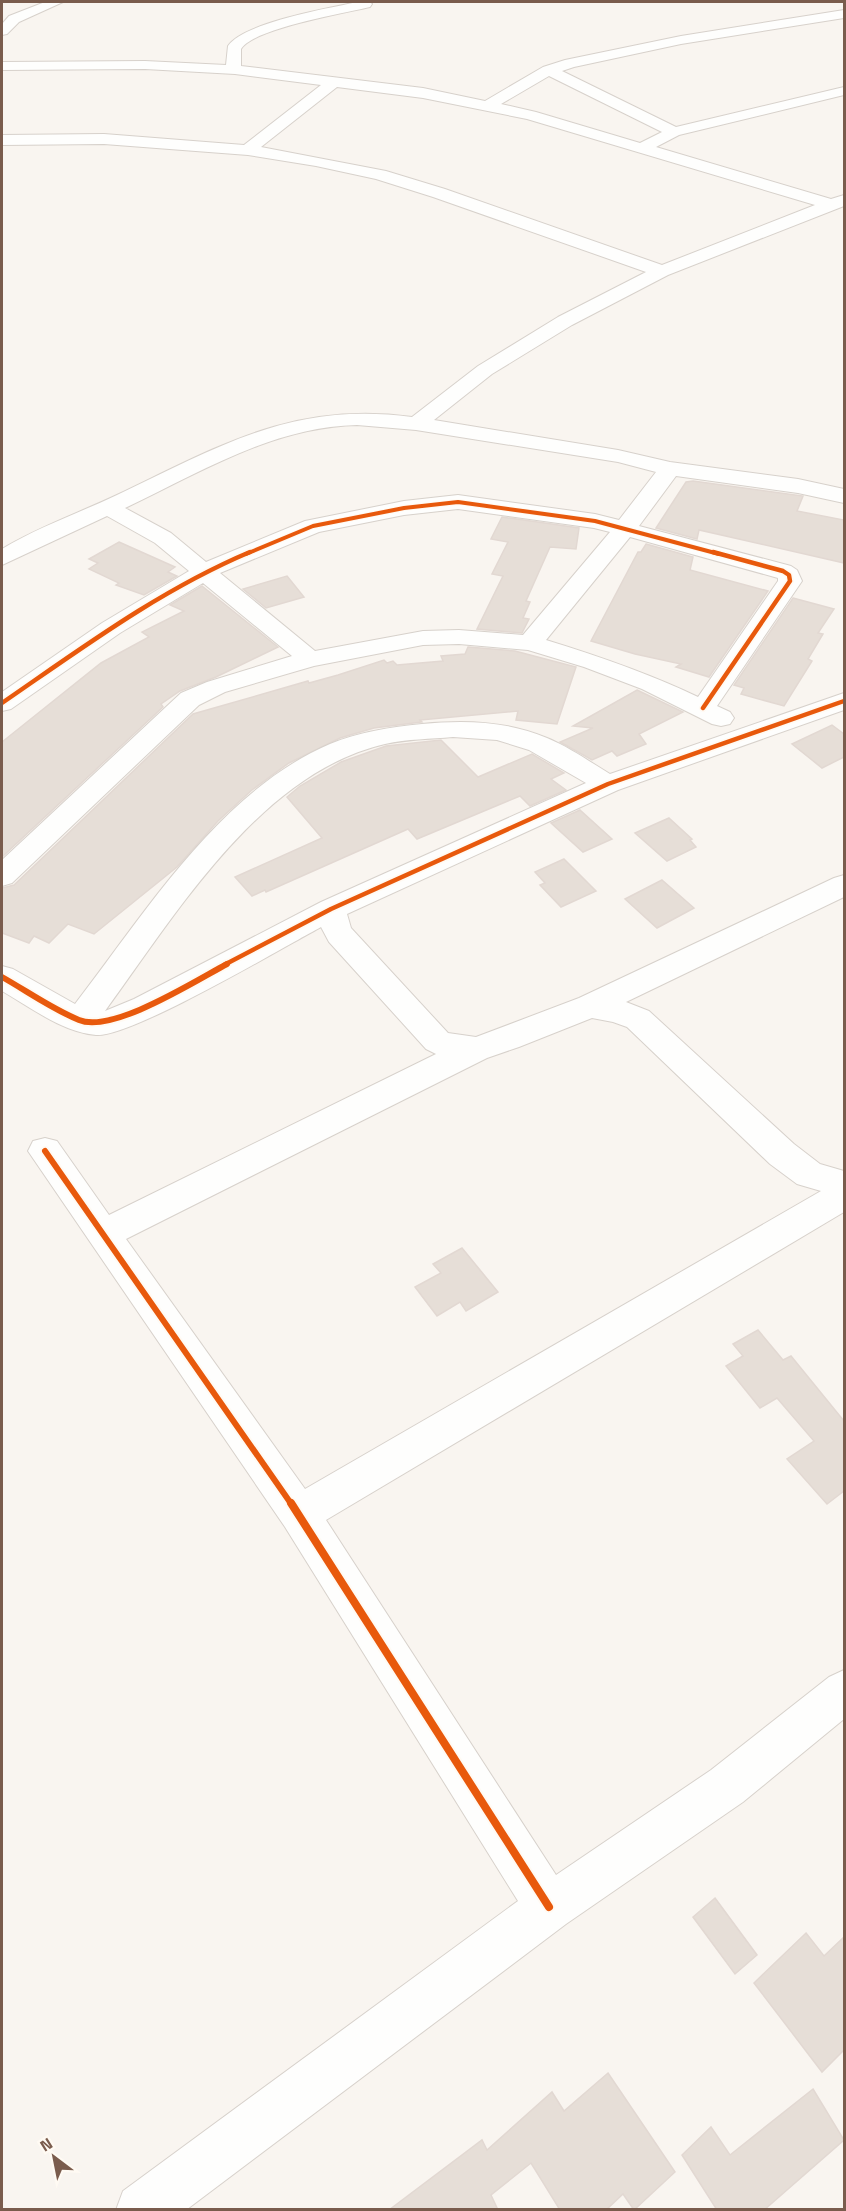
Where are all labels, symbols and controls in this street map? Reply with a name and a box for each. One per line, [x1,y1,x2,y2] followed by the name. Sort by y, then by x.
[24,2127,84,2187] north arrow
[35,2131,57,2157] text: N

